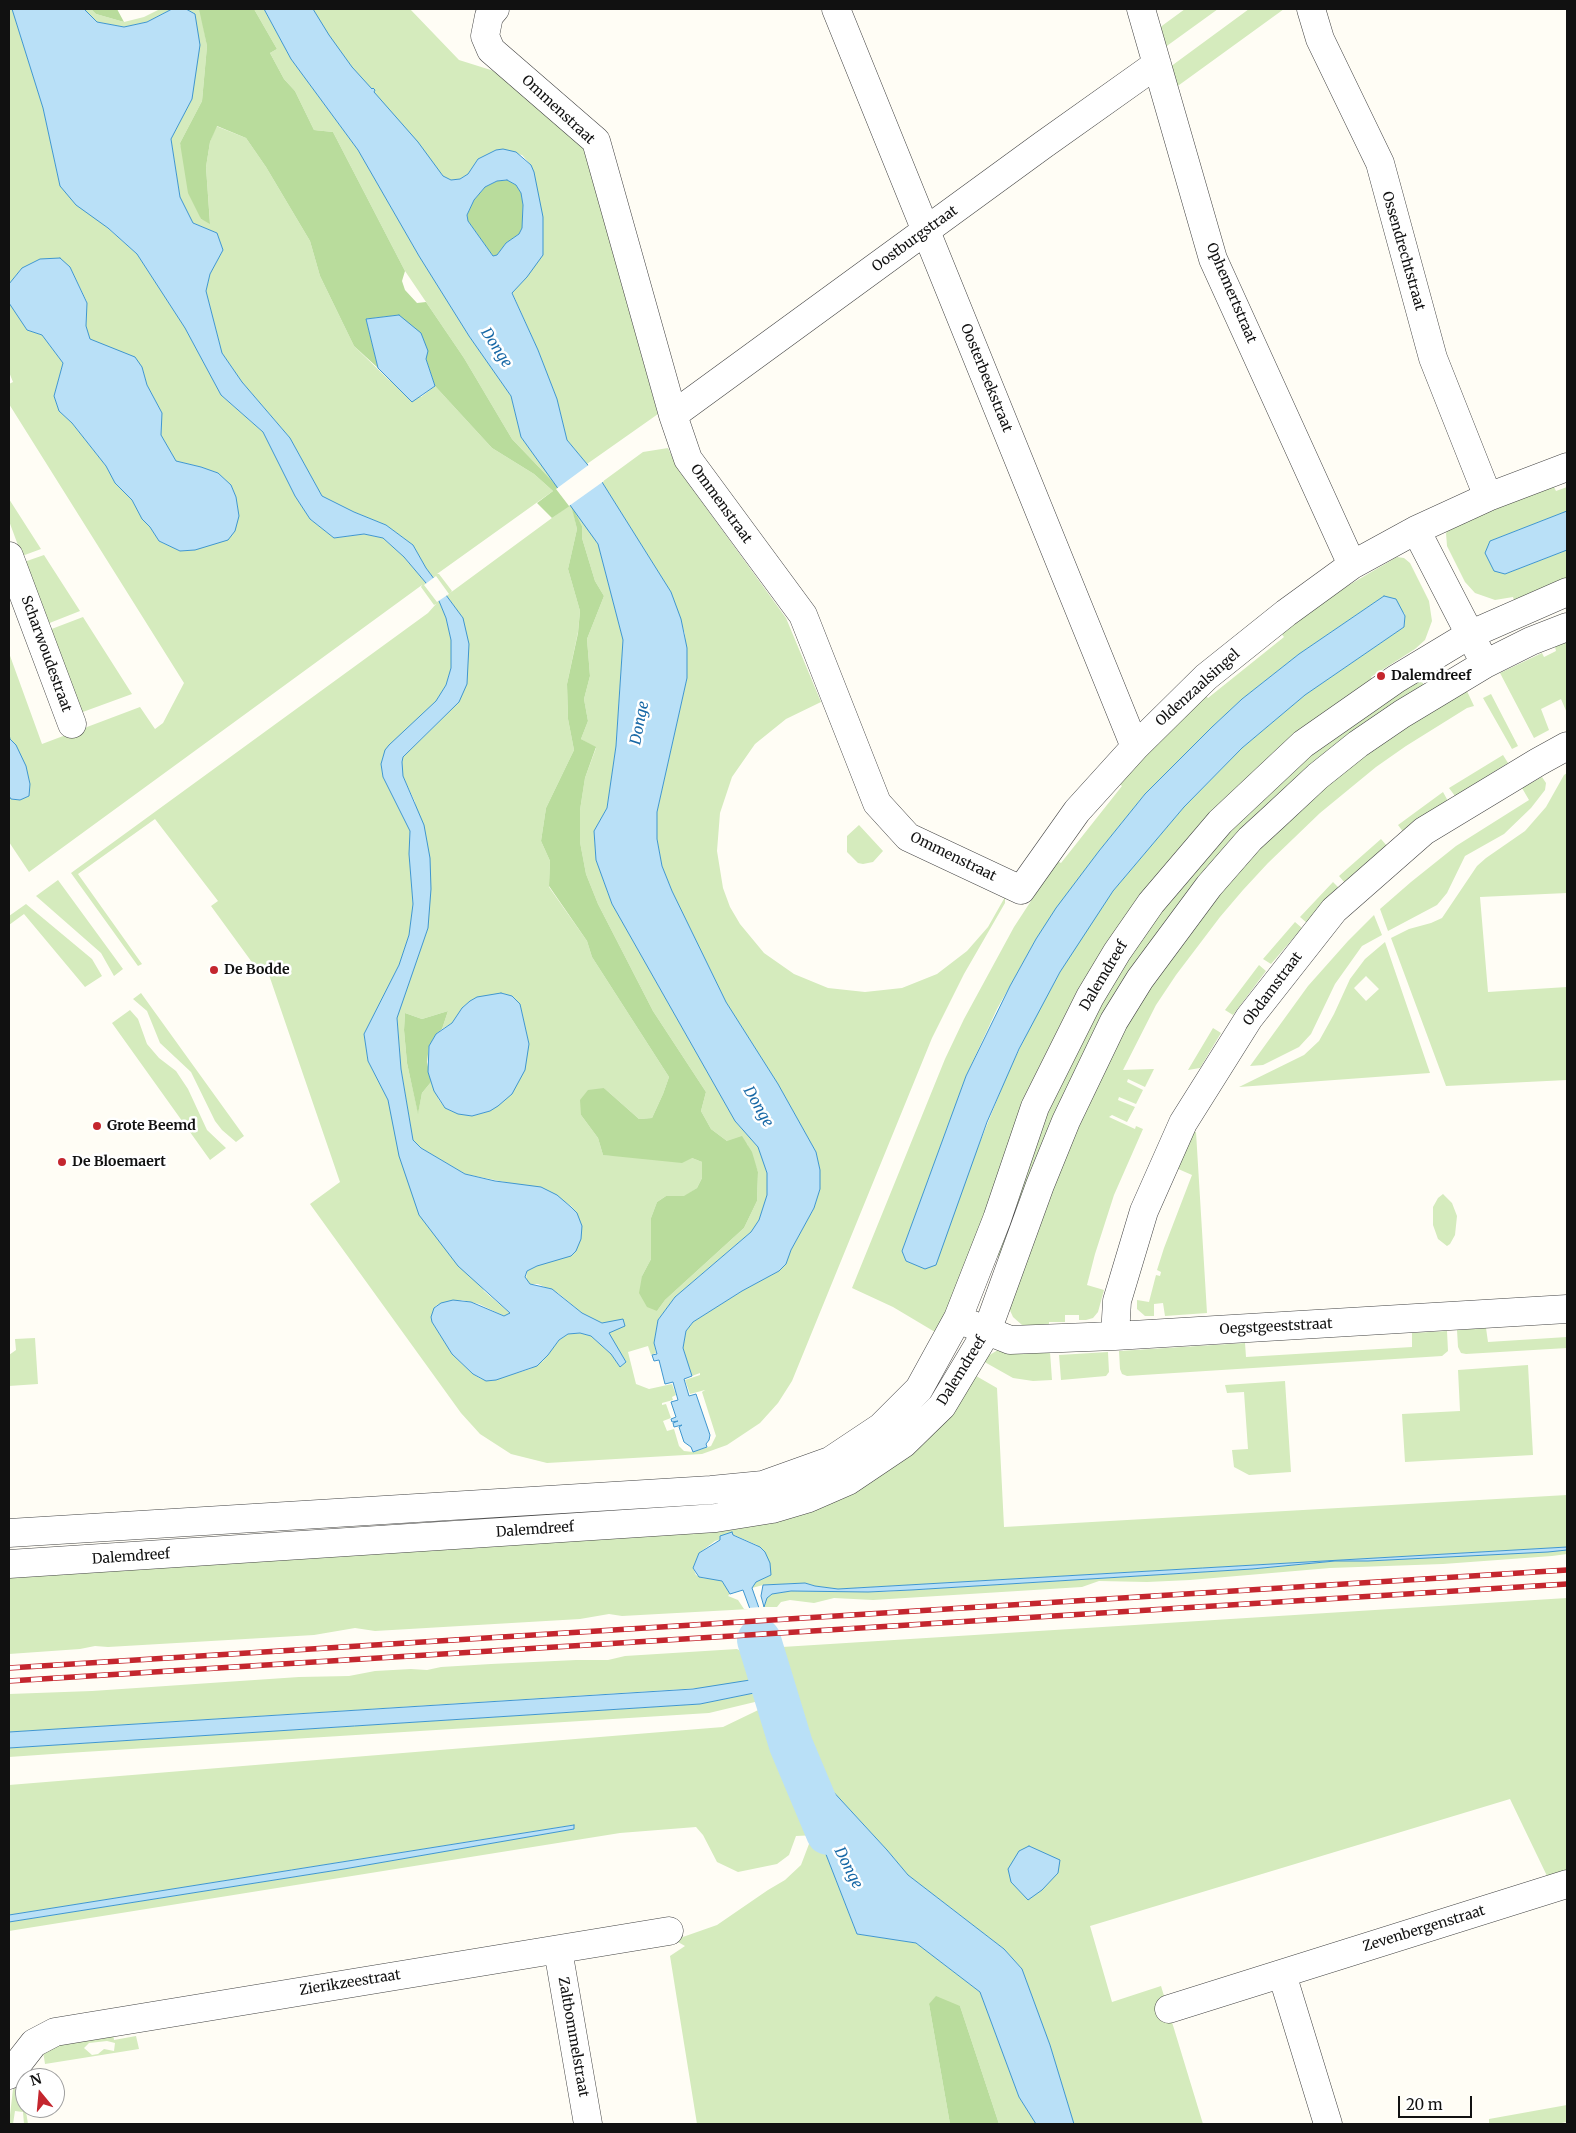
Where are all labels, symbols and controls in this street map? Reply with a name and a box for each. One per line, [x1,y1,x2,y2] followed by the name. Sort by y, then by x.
[518,72,598,148] street label: Ommenstraat
[1378,190,1428,312] street label: Ossendrechtstraat
[869,202,961,276] street label: Oostburgstraat
[1202,240,1260,346] street label: Ophemertstraat
[957,321,1015,435] street label: Oosterbeekstraat
[476,325,516,371] water label: Donge
[687,461,755,547] street label: Ommenstraat
[17,594,75,714] street label: Scharwoudestraat
[1153,646,1243,730] street label: Oldenzaalsingel
[1391,668,1471,684] place label: Dalemdreef
[1375,670,1387,682] marker: Dalemdreef
[627,700,653,746] water label: Donge
[907,829,999,885] street label: Ommenstraat
[1077,938,1131,1014] street label: Dalemdreef
[1240,949,1306,1029] street label: Obdamstraat
[224,962,290,978] place label: De Bodde
[208,964,220,976] marker: De Bodde
[739,1083,777,1131] water label: Donge
[107,1118,196,1134] place label: Grote Beemd
[91,1120,103,1132] marker: Grote Beemd
[72,1154,166,1170] place label: De Bloemaert
[56,1156,68,1168] marker: De Bloemaert
[1219,1316,1333,1338] street label: Oegstgeeststraat
[934,1333,990,1409] street label: Dalemdreef
[495,1519,575,1541] street label: Dalemdreef
[91,1546,171,1568] street label: Dalemdreef
[830,1844,866,1892] water label: Donge
[1361,1902,1487,1956] street label: Zevenbergenstraat
[298,1967,402,1999] street label: Zierikzeestraat
[554,1976,592,2098] street label: Zaltbommelstraat
[15,2068,65,2118] north arrow
[28,2069,44,2090] text: N
[1401,2086,1475,2118] scale bar
[1406,2095,1443,2114] text: 20 m

